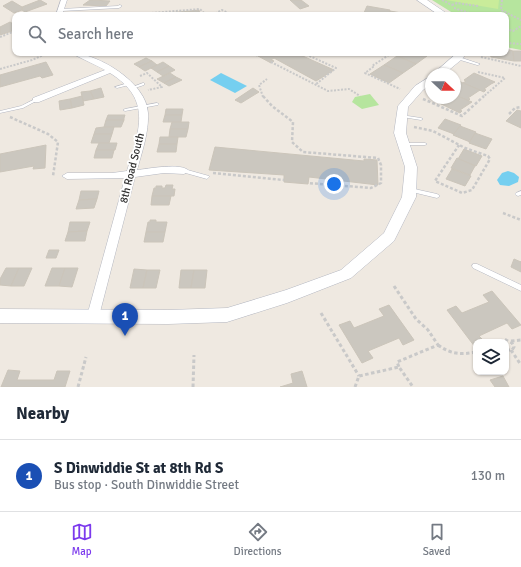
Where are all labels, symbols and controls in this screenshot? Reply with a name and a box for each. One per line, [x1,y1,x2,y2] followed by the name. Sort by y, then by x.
[12,12,509,56] search box
[26,23,48,45] icon: search
[58,25,134,43] text: Search here
[425,68,461,104] north arrow
[117,132,147,204] street label: 8th Road South
[324,174,344,194] your location
[112,303,138,336] pin: 1
[473,339,509,375] map controls
[473,339,509,375] button: layers
[16,403,69,424] text: Nearby
[54,459,223,477] text: S Dinwiddie St at 8th Rd S
[25,468,33,484] text: 1
[471,468,505,484] text: 130 m
[54,477,239,493] text: Bus stop · South Dinwiddie Street
[71,521,93,558] tab: Map
[234,521,282,558] tab: Directions
[423,521,450,558] tab: Saved

